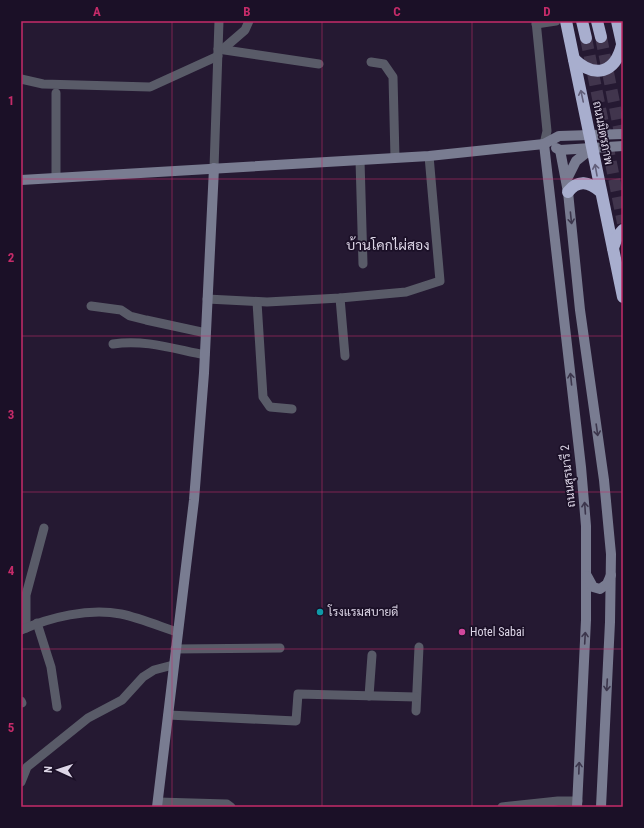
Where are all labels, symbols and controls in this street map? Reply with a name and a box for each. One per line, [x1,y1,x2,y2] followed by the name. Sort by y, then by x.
[93,4,101,19] text: A
[243,4,251,19] text: B
[393,4,401,19] text: C
[543,4,551,19] text: D
[577,90,585,103] one-way arrow
[8,93,14,108] text: 1
[590,100,616,166] street label: ถนนมิตรภาพ
[592,164,600,177] one-way arrow
[567,211,575,224] one-way arrow
[346,236,430,253] district label: บ้านโคกไผ่สอง
[8,250,15,265] text: 2
[567,373,575,386] one-way arrow
[8,407,14,422] text: 3
[593,423,601,436] one-way arrow
[557,444,580,508] street label: ถนนสุรนารี 2
[581,502,588,515] one-way arrow
[8,563,15,578] text: 4
[327,604,398,619] place label: โรงแรมสบายดี
[315,607,325,617] marker: โรงแรมสบายดี
[470,625,525,639] place label: Hotel Sabai
[457,627,467,637] marker: Hotel Sabai
[581,632,588,645] one-way arrow
[604,678,611,691] one-way arrow
[8,720,15,735] text: 5
[38,750,78,790] north arrow
[575,762,583,775] one-way arrow
[42,766,55,773] text: N

